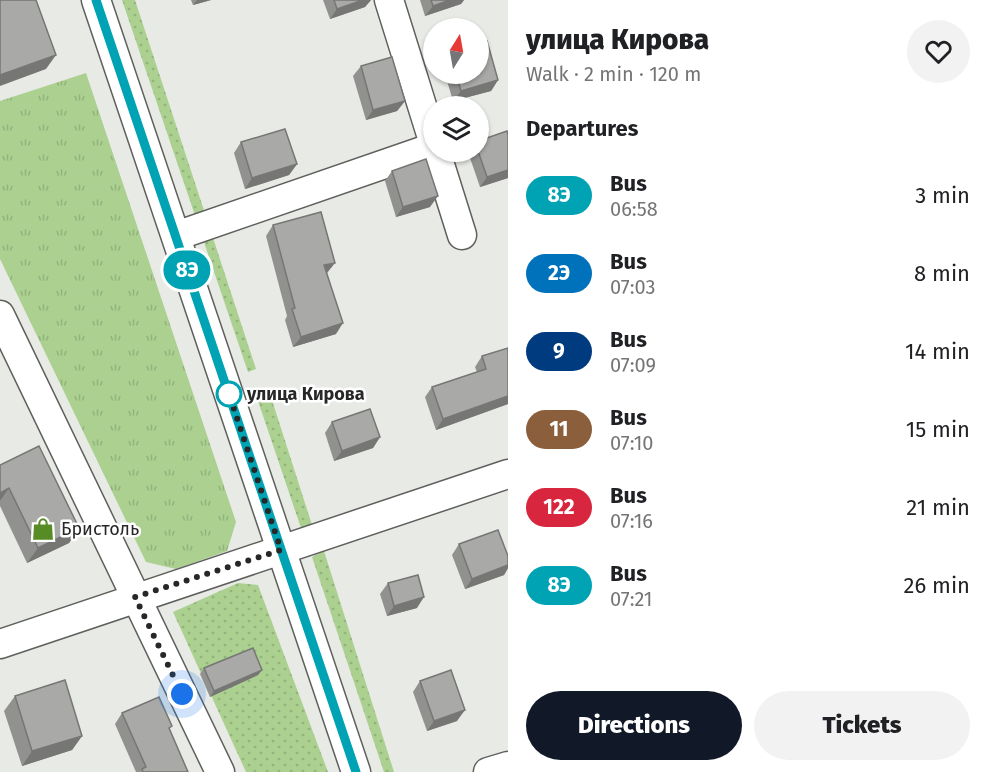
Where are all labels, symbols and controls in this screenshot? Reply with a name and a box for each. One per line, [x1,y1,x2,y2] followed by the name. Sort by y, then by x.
[423,18,489,84] north arrow
[423,18,489,162] map controls
[907,20,970,83] button: heart
[526,23,709,56] text: улица Кирова
[526,62,701,86] text: Walk · 2 min · 120 m
[423,96,489,162] button: layers
[526,115,638,142] text: Departures
[610,170,647,197] text: Bus
[547,182,571,208] text: 8Э
[915,182,970,209] text: 3 min
[610,197,658,221] text: 06:58
[610,248,647,275] text: Bus
[160,250,214,290] line badge: 8Э
[175,257,199,283] text: 8Э
[548,260,570,286] text: 2Э
[914,260,970,287] text: 8 min
[610,275,655,299] text: 07:03
[610,326,647,353] text: Bus
[553,338,565,364] text: 9
[905,338,970,365] text: 14 min
[610,353,656,377] text: 07:09
[216,381,242,407] marker: улица Кирова
[246,383,365,405] place label: улица Кирова
[610,404,647,431] text: Bus
[549,416,569,442] text: 11
[906,416,970,443] text: 15 min
[610,431,653,455] text: 07:10
[610,482,647,509] text: Bus
[543,494,575,520] text: 122
[906,494,970,521] text: 21 min
[610,509,653,533] text: 07:16
[30,516,56,542] shop icon: Бристоль
[61,518,139,540] place label: Бристоль
[610,560,647,587] text: Bus
[547,572,571,598] text: 8Э
[904,572,970,599] text: 26 min
[610,587,653,611] text: 07:21
[167,679,197,709] your location
[526,691,742,760] button: Directions
[754,691,970,760] button: Tickets

